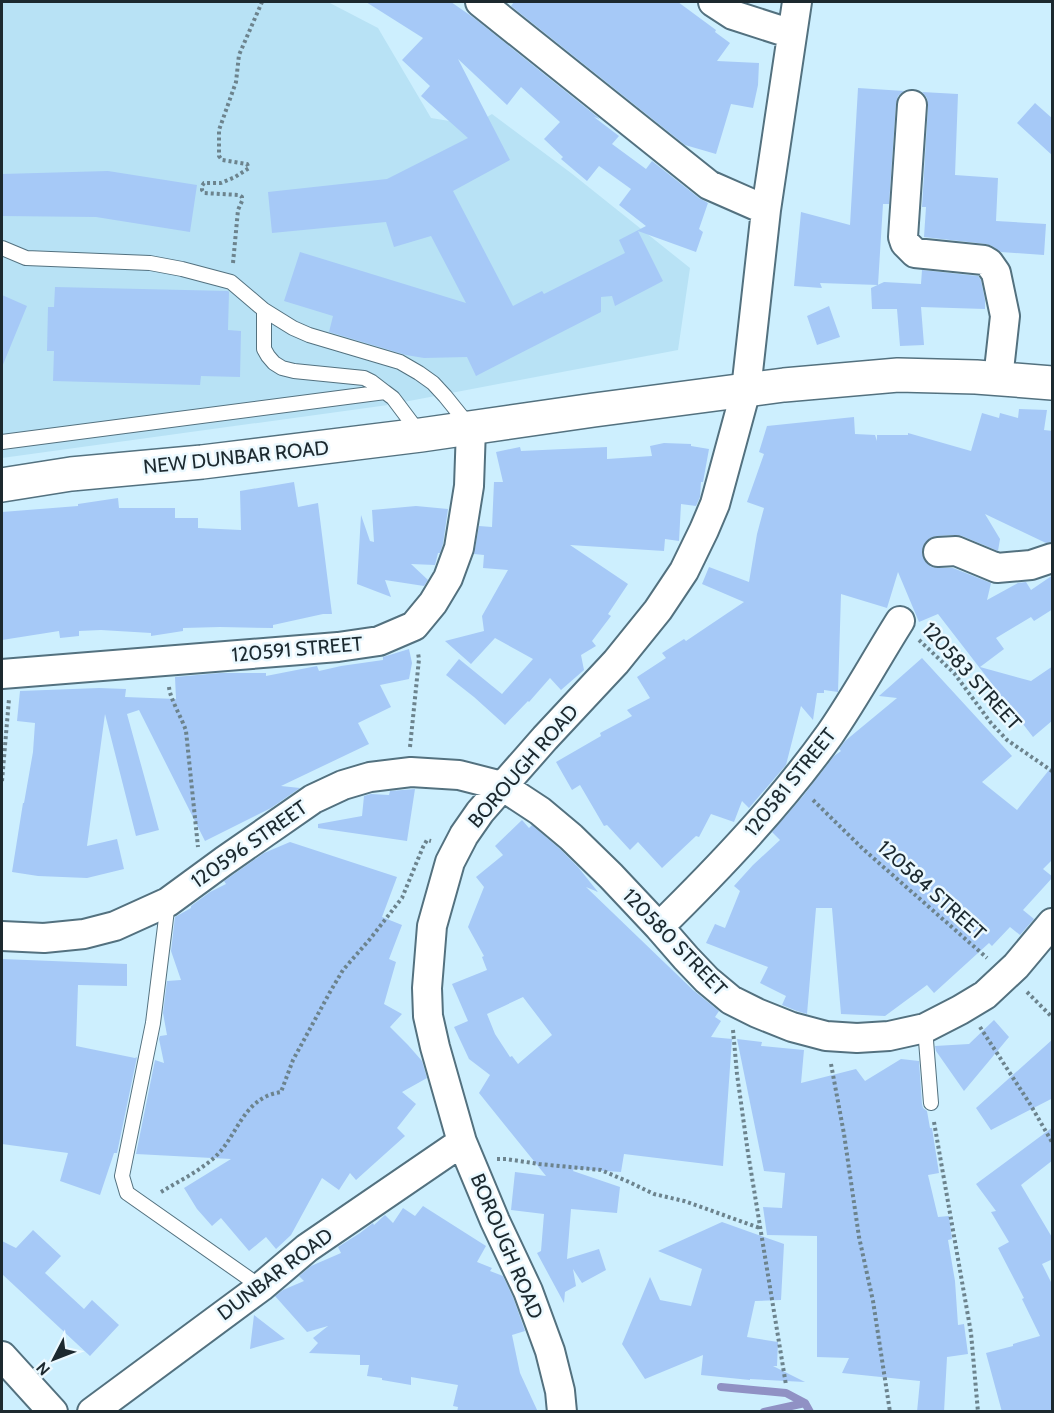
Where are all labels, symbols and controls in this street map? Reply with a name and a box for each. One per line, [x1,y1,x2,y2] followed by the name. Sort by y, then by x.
[142,435,330,479] street label: NEW DUNBAR ROAD
[917,617,1027,735] street label: 120583 STREET
[231,631,364,667] street label: 120591 STREET
[463,699,583,833] street label: BOROUGH ROAD
[739,723,841,841] street label: 120581 STREET
[186,795,312,893] street label: 120596 STREET
[873,835,991,945] street label: 120584 STREET
[618,883,732,1001] street label: 120580 STREET
[466,1170,548,1322] street label: BOROUGH ROAD
[213,1223,337,1325] street label: DUNBAR ROAD
[24,1329,84,1389] north arrow
[32,1358,54,1379] text: N

